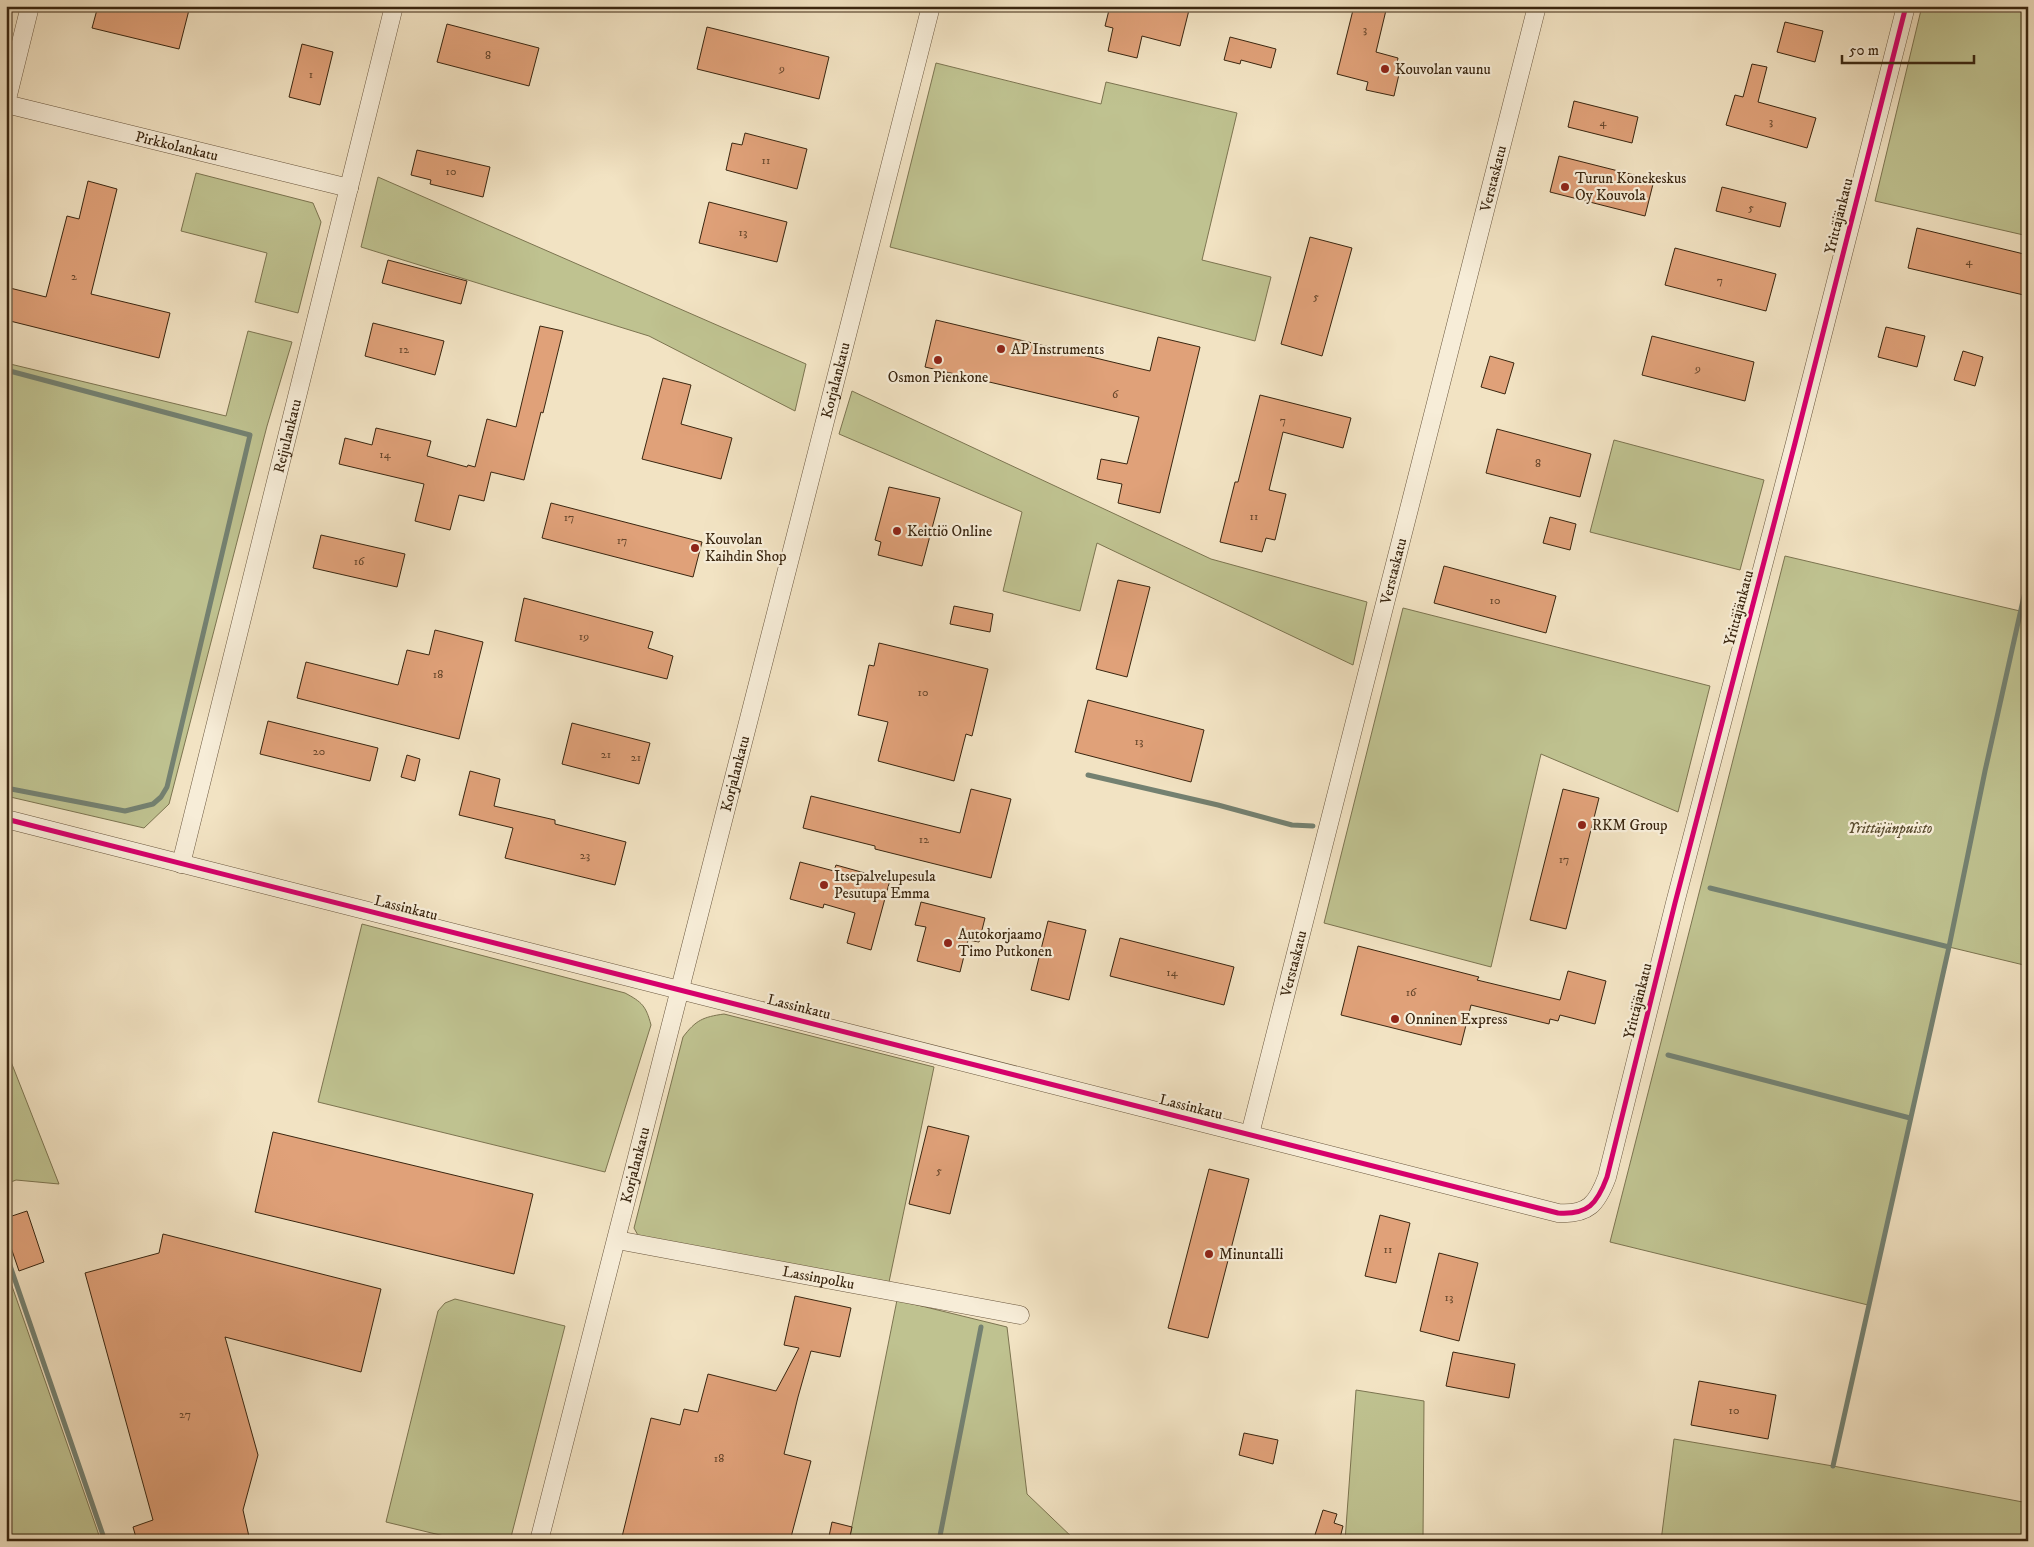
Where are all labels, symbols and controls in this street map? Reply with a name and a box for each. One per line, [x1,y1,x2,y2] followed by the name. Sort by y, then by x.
[1363,22,1367,37] house number: 3
[1842,32,1974,64] scale bar
[1849,41,1879,60] text: 50 m
[485,48,491,63] house number: 8
[1395,60,1491,79] place label: Kouvolan vaunu
[778,61,785,76] house number: 9
[1379,63,1391,75] marker: Kouvolan vaunu
[309,67,313,82] house number: 1
[1769,114,1773,129] house number: 3
[1600,115,1608,130] house number: 4
[134,127,220,165] street label: Pirkkolankatu
[1475,143,1511,215] street label: Verstaskatu
[762,153,770,168] house number: 11
[446,164,456,179] house number: 10
[1575,169,1686,205] place label: Turun Konekeskus Oy Kouvola
[1820,176,1858,256] street label: Yrittäjänkatu
[1559,181,1571,193] marker: Turun Konekeskus Oy Kouvola
[1748,200,1754,215] house number: 5
[739,225,747,240] house number: 13
[1966,254,1974,269] house number: 4
[71,269,77,284] house number: 2
[1717,273,1723,288] house number: 7
[1313,289,1319,304] house number: 5
[817,340,854,420] street label: Korjalankatu
[1011,340,1104,359] place label: AP Instruments
[399,342,409,357] house number: 12
[995,343,1007,355] marker: AP Instruments
[932,354,944,366] marker: Osmon Pienkone
[1694,361,1701,376] house number: 9
[888,368,988,387] place label: Osmon Pienkone
[1112,387,1119,402] house number: 6
[269,397,306,475] street label: Reijulankatu
[1280,413,1286,428] house number: 7
[379,447,392,462] house number: 14
[1535,456,1541,471] house number: 8
[1250,509,1258,524] house number: 11
[564,510,574,525] house number: 17
[907,522,992,541] place label: Keittiö Online
[891,525,903,537] marker: Keittiö Online
[705,530,787,566] place label: Kouvolan Kaihdin Shop
[617,533,627,548] house number: 17
[1375,536,1411,607] street label: Verstaskatu
[689,542,701,554] marker: Kouvolan Kaihdin Shop
[354,554,365,569] house number: 16
[1720,568,1758,648] street label: Yrittäjänkatu
[1490,593,1500,608] house number: 10
[579,629,589,644] house number: 19
[433,667,443,682] house number: 18
[918,685,928,700] house number: 10
[716,734,754,814] street label: Korjalankatu
[1135,734,1143,749] house number: 13
[313,744,325,759] house number: 20
[601,747,611,762] house number: 21
[631,750,641,765] house number: 21
[1592,816,1668,835] place label: RKM Group
[1576,819,1588,831] marker: RKM Group
[1848,819,1933,838] park label: Yrittäjänpuisto
[919,832,929,847] house number: 12
[580,848,590,863] house number: 23
[1559,852,1569,867] house number: 17
[834,867,936,903] place label: Itsepalvelupesula Pesutupa Emma
[818,879,830,891] marker: Itsepalvelupesula Pesutupa Emma
[372,891,440,925] street label: Lassinkatu
[958,925,1052,961] place label: Autokorjaamo Timo Putkonen
[1276,928,1311,1000] street label: Verstaskatu
[942,937,954,949] marker: Autokorjaamo Timo Putkonen
[1619,961,1657,1041] street label: Yrittäjänkatu
[1166,965,1179,980] house number: 14
[1406,985,1417,1000] house number: 16
[765,990,833,1024] street label: Lassinkatu
[1405,1010,1508,1029] place label: Onninen Express
[1389,1013,1401,1025] marker: Onninen Express
[1157,1090,1225,1124] street label: Lassinkatu
[616,1125,654,1205] street label: Korjalankatu
[936,1163,942,1178] house number: 5
[1384,1242,1392,1257] house number: 11
[1219,1245,1284,1264] place label: Minuntalli
[1203,1248,1215,1260] marker: Minuntalli
[781,1262,856,1294] street label: Lassinpolku
[1445,1290,1453,1305] house number: 13
[1729,1403,1739,1418] house number: 10
[179,1407,191,1422] house number: 27
[714,1451,724,1466] house number: 18

